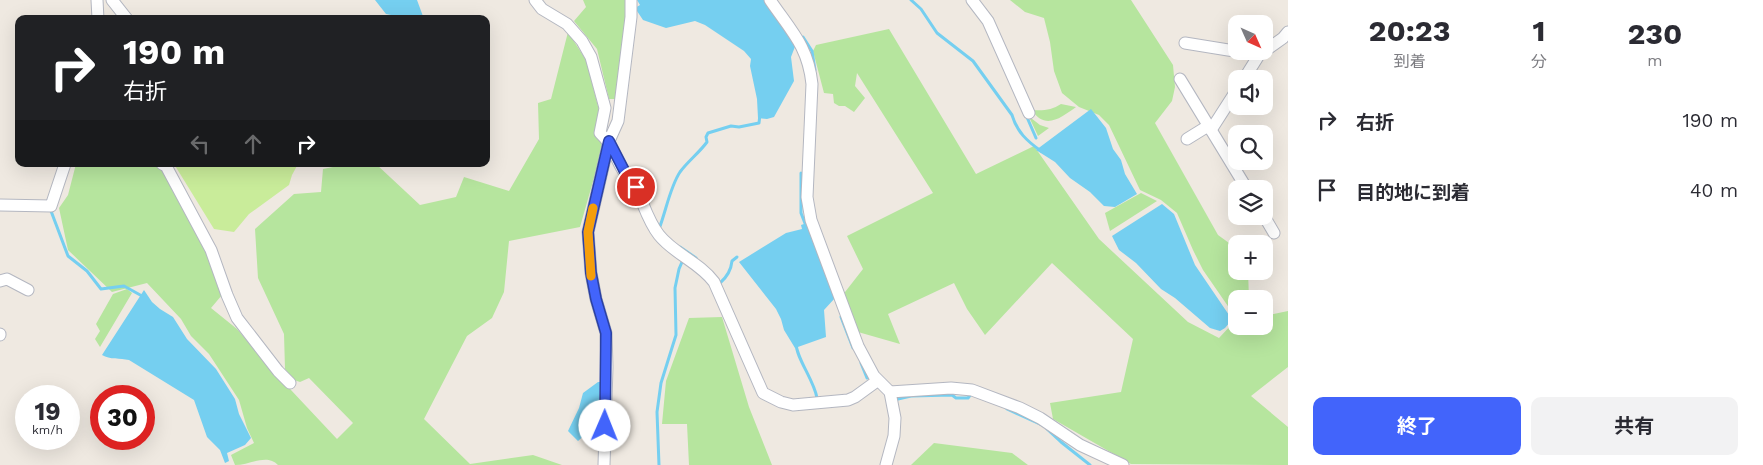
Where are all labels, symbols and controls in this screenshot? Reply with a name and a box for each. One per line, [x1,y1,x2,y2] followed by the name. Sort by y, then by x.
[1369,13,1450,48] text: 20:23
[1532,13,1545,48] text: 1
[1228,15,1272,60] north arrow
[1228,15,1273,335] map controls
[1627,16,1682,51] text: 230
[123,31,225,73] text: 190 m
[40,35,105,100] icon: right
[1647,51,1663,70] text: m
[1393,52,1425,71] text: 到着
[1531,52,1547,71] text: 分
[1228,70,1273,115] button: sound
[123,79,167,104] text: 右折
[1313,106,1341,134] icon: right
[1682,109,1738,132] text: 190 m
[1356,111,1394,134] text: 右折
[1228,125,1273,170] button: search
[186,130,214,158] icon: left
[239,130,267,158] icon: ahead
[292,130,320,158] icon: right
[615,166,657,208] pin
[622,173,650,201] icon: arrive
[1313,176,1341,204] icon: arrive
[1690,179,1738,202] text: 40 m
[1228,180,1273,225] button: layers
[1356,181,1470,204] text: 目的地に到着
[1228,235,1273,280] button: +
[1228,290,1273,335] button: −
[90,385,155,450] speed limit sign: 30
[34,397,61,426] text: 19
[1313,397,1521,455] button: 終了
[1531,397,1738,455] button: 共有
[578,399,630,451] position arrow
[32,423,63,437] text: km/h

